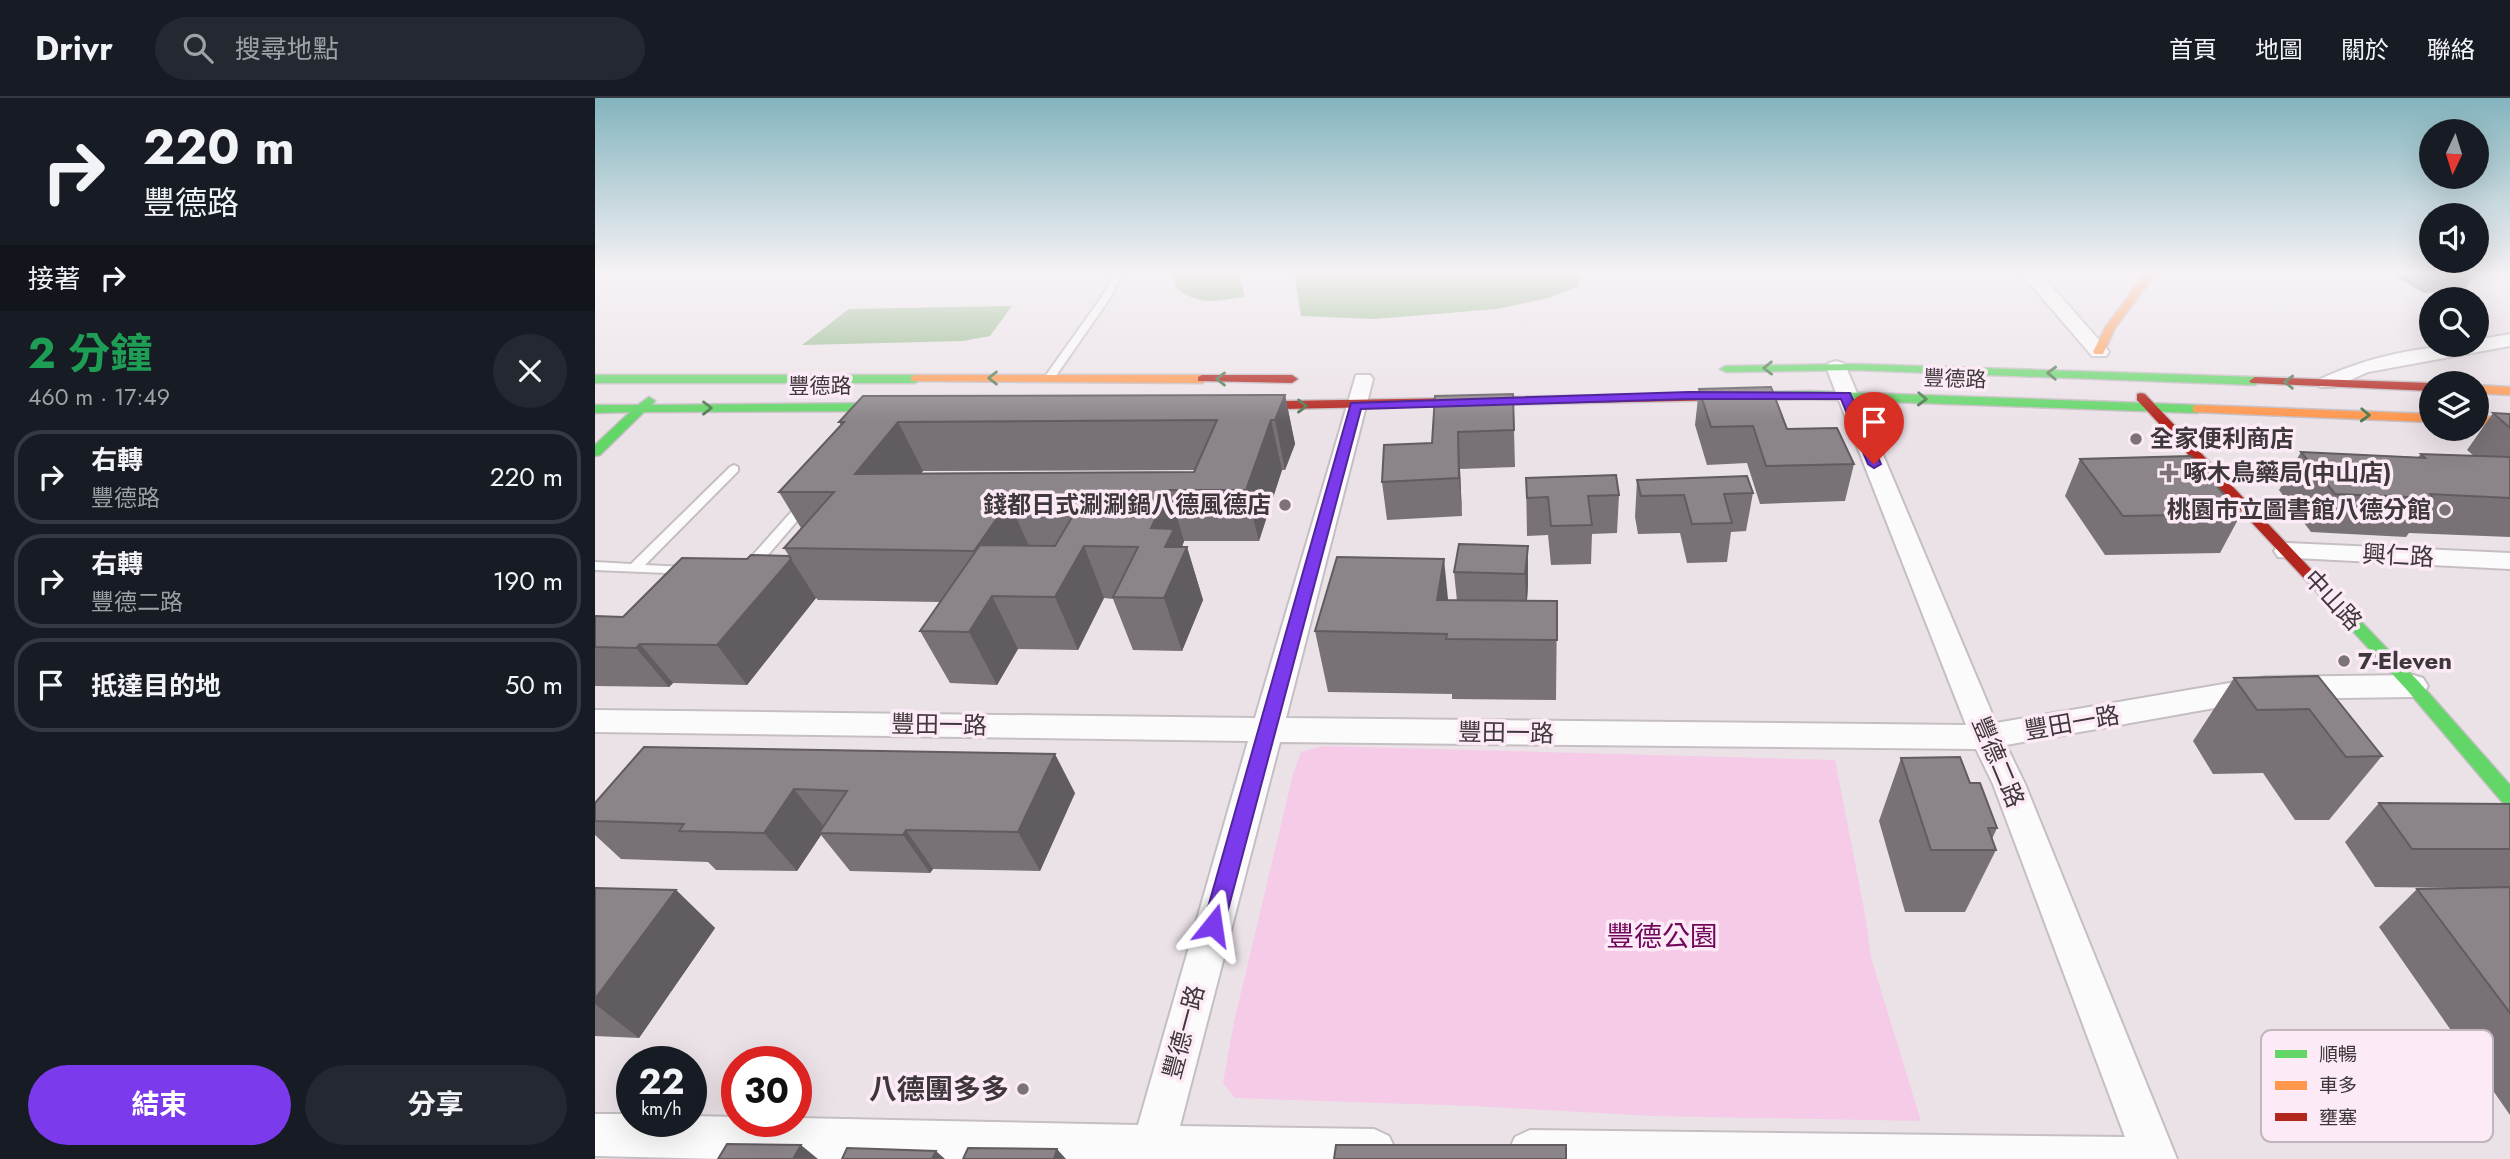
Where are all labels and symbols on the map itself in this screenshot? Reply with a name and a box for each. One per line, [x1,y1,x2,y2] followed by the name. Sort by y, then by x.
[2419,119,2489,189] north arrow
[1762,360,1773,376] one-way arrow
[1923,363,1987,395] street label: 豐德路
[2046,365,2057,381] one-way arrow
[988,370,998,386] one-way arrow
[789,371,852,401] street label: 豐德路
[1215,371,1226,387] one-way arrow
[2283,374,2294,389] one-way arrow
[1916,391,1927,406] one-way arrow
[1844,392,1904,464] pin
[1298,398,1308,414] one-way arrow
[703,400,713,416] one-way arrow
[2359,408,2370,423] one-way arrow
[2150,421,2294,456] place label: 全家便利商店
[2128,431,2144,447] marker: 全家便利商店
[2183,455,2391,490] place label: 啄木鳥藥局(中山店)
[2161,465,2177,481] marker: 啄木鳥藥局(中山店)
[983,487,1271,522] place label: 錢都日式涮涮鍋八德風德店
[2167,492,2431,527] place label: 桃園市立圖書館八德分館
[1277,497,1293,513] marker: 錢都日式涮涮鍋八德風德店
[2437,502,2453,518] marker: 桃園市立圖書館八德分館
[2361,536,2435,575] street label: 興仁路
[2296,561,2371,638] street label: 中山路
[2358,643,2452,678] place label: 7-Eleven
[2336,653,2352,669] marker: 7-Eleven
[2022,697,2122,748] street label: 豐田一路
[891,706,987,743] street label: 豐田一路
[1964,711,2033,813] street label: 豐德二路
[1458,714,1554,751] street label: 豐田一路
[1176,888,1250,962] position arrow
[1606,916,1718,957] park label: 豐德公園
[1154,981,1213,1083] street label: 豐德一路
[2261,1030,2493,1142] legend
[2319,1041,2357,1068] text: 順暢
[721,1046,812,1137] speed limit sign: 30
[869,1069,1009,1110] place label: 八德團多多
[2319,1072,2357,1099] text: 車多
[1015,1081,1031,1097] marker: 八德團多多
[2319,1104,2357,1131] text: 壅塞

